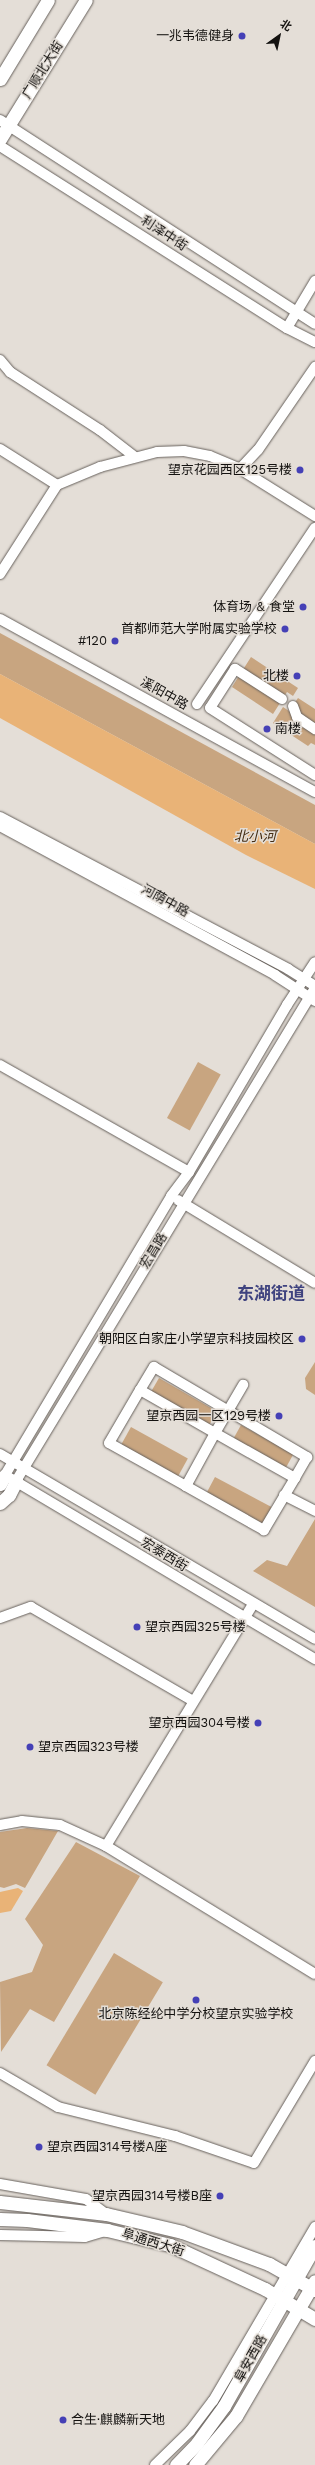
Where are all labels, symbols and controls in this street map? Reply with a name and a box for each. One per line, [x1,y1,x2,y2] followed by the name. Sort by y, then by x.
[259,16,299,56] north arrow
[278,17,294,34] text: 北
[156,28,234,44] place label: 一兆韦德健身
[237,31,247,41] marker: 一兆韦德健身
[19,38,67,102] street label: 广顺北大街
[138,213,190,255] street label: 利泽中街
[168,462,292,478] place label: 望京花园西区125号楼
[295,465,305,475] marker: 望京花园西区125号楼
[213,599,295,615] place label: 体育场 & 食堂
[298,602,308,612] marker: 体育场 & 食堂
[121,621,277,637] place label: 首都师范大学附属实验学校
[280,624,290,634] marker: 首都师范大学附属实验学校
[78,633,107,649] place label: #120
[110,636,120,646] marker: #120
[263,668,289,684] place label: 北楼
[292,671,302,681] marker: 北楼
[137,675,191,713] street label: 溪阳中路
[275,721,301,737] place label: 南楼
[262,724,272,734] marker: 南楼
[234,828,276,844] water label: 北小河
[138,882,192,920] street label: 河荫中路
[137,1230,171,1272] street label: 宏昌路
[237,1284,305,1304] district label: 东湖街道
[99,1331,294,1347] place label: 朝阳区白家庄小学望京科技园校区
[297,1334,307,1344] marker: 朝阳区白家庄小学望京科技园校区
[146,1408,271,1424] place label: 望京西园一区129号楼
[274,1411,284,1421] marker: 望京西园一区129号楼
[138,1535,190,1575] street label: 宏泰西街
[145,1619,246,1635] place label: 望京西园325号楼
[132,1622,142,1632] marker: 望京西园325号楼
[148,1715,250,1731] place label: 望京西园304号楼
[253,1718,263,1728] marker: 望京西园304号楼
[38,1739,139,1755] place label: 望京西园323号楼
[25,1742,35,1752] marker: 望京西园323号楼
[191,1995,201,2005] marker: 北京陈经纶中学分校望京实验学校
[99,2006,293,2022] place label: 北京陈经纶中学分校望京实验学校
[47,2139,167,2155] place label: 望京西园314号楼A座
[34,2142,44,2152] marker: 望京西园314号楼A座
[92,2188,212,2204] place label: 望京西园314号楼B座
[215,2191,225,2201] marker: 望京西园314号楼B座
[120,2226,186,2260] street label: 阜通西大街
[232,2332,270,2386] street label: 阜安西路
[71,2412,165,2428] place label: 合生·麒麟新天地
[58,2415,68,2425] marker: 合生·麒麟新天地

